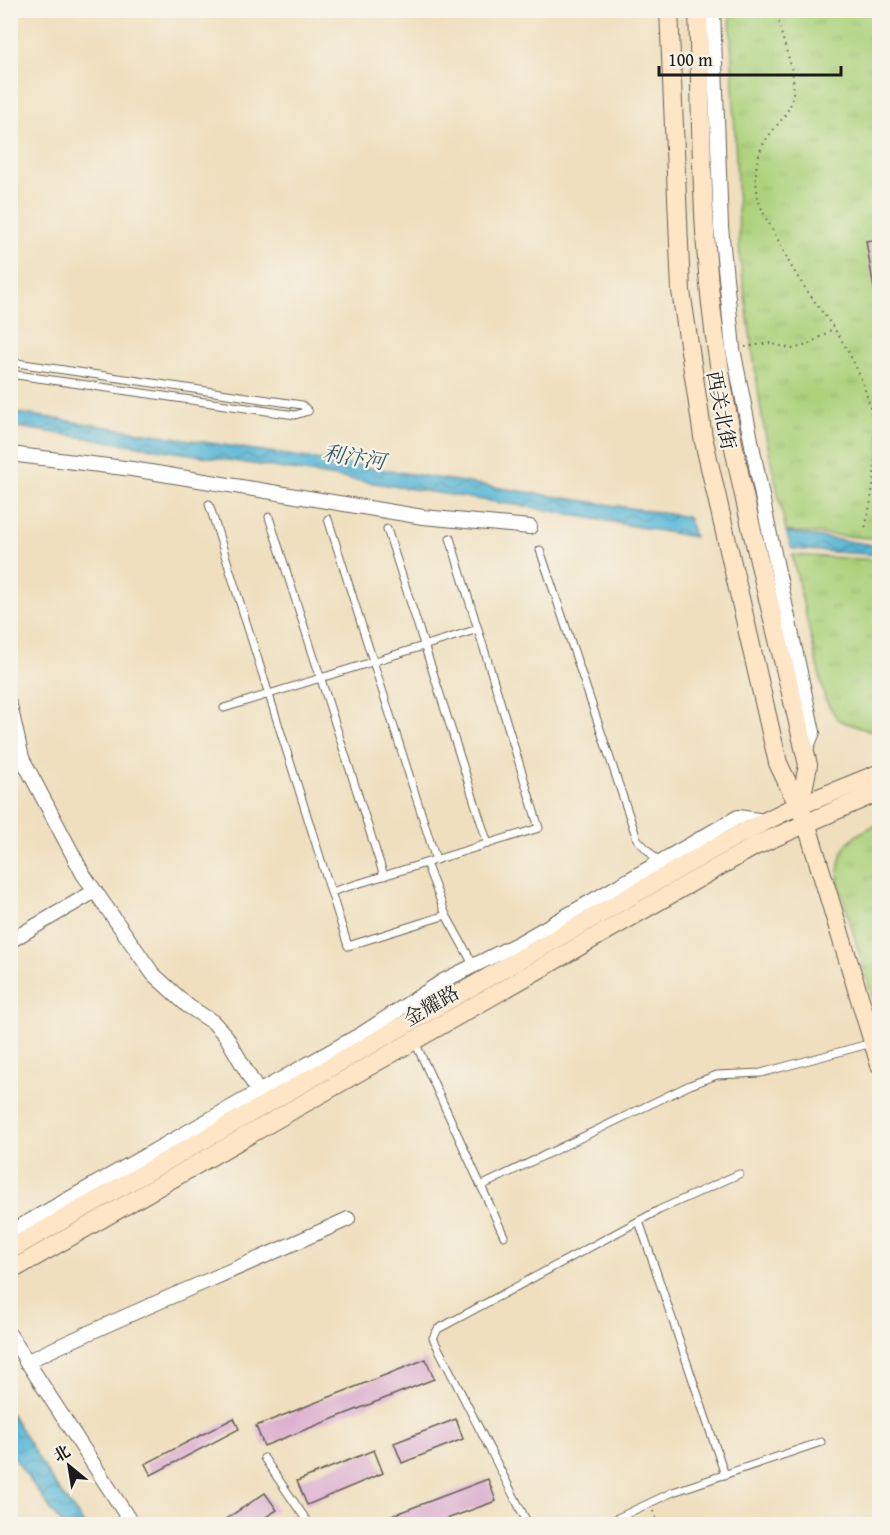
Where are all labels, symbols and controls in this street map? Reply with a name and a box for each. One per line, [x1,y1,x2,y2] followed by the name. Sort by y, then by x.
[659,39,840,77] scale bar
[668,46,713,73] text: 100 m
[700,368,744,452] street label: 西关北街
[320,437,391,478] water label: 利汴河
[398,977,464,1033] street label: 金耀路
[39,1436,99,1496] north arrow
[49,1439,74,1467] text: 北

